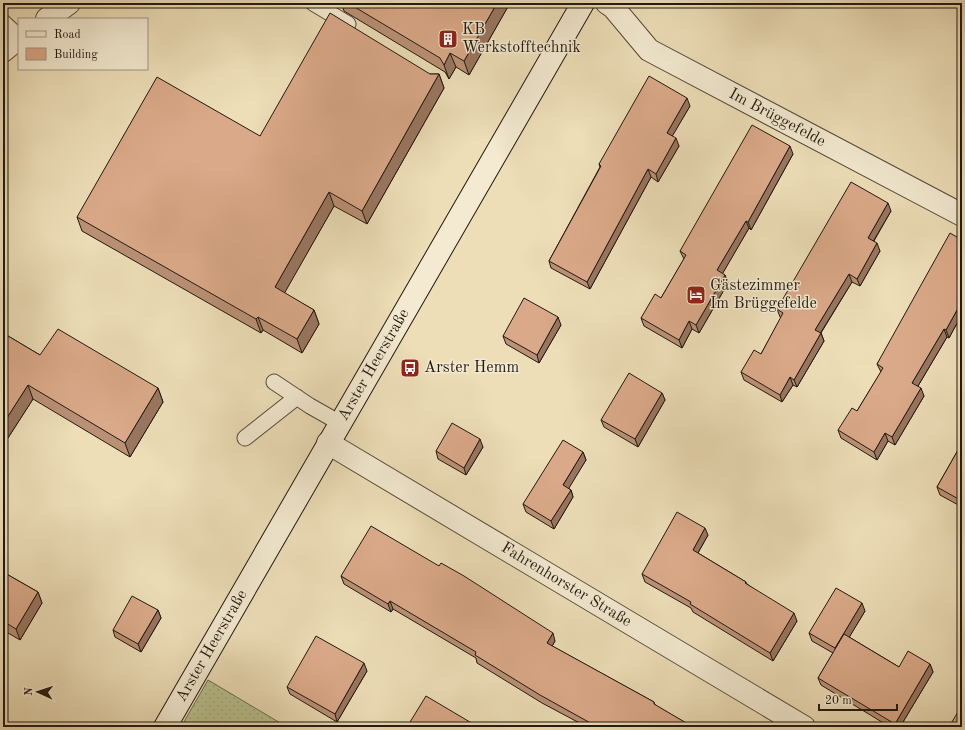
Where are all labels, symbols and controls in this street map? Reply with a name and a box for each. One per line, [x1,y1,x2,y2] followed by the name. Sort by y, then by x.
[18,18,148,70] legend
[462,22,581,56] place label: KB Werkstofftechnik
[437,28,459,50] building icon: KB Werkstofftechnik
[54,29,81,41] text: Road
[54,49,98,61] text: Building
[726,86,828,150] street label: Im Brüggefelde
[710,278,817,312] place label: Gästezimmer Im Brüggefelde
[685,284,707,306] hotel icon: Gästezimmer Im Brüggefelde
[335,306,413,424] street label: Arster Heerstraße
[399,357,421,379] bus stop icon: Arster Hemm
[424,360,519,376] place label: Arster Hemm
[498,540,634,630] street label: Fahrenhorster Straße
[173,587,251,705] street label: Arster Heerstraße
[18,672,58,712] north arrow
[24,686,35,696] text: N
[819,686,897,712] scale bar
[825,695,852,707] text: 20 m

